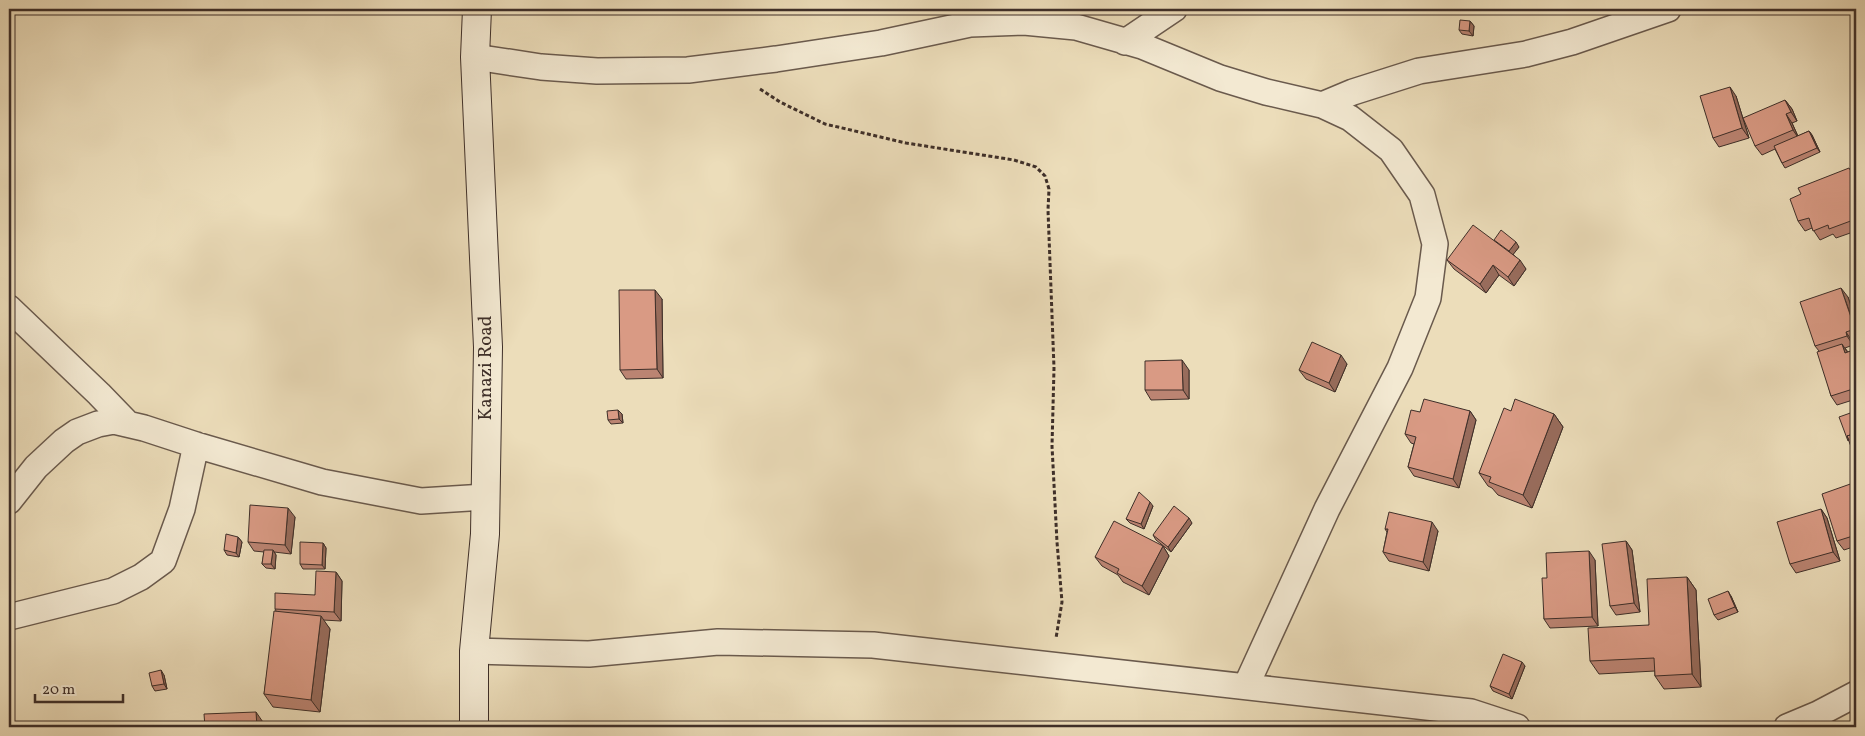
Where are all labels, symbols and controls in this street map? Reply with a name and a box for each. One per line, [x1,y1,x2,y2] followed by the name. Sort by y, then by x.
[473,315,499,421] street label: Kanazi Road
[35,671,122,703] scale bar
[42,680,75,701] text: 20 m

